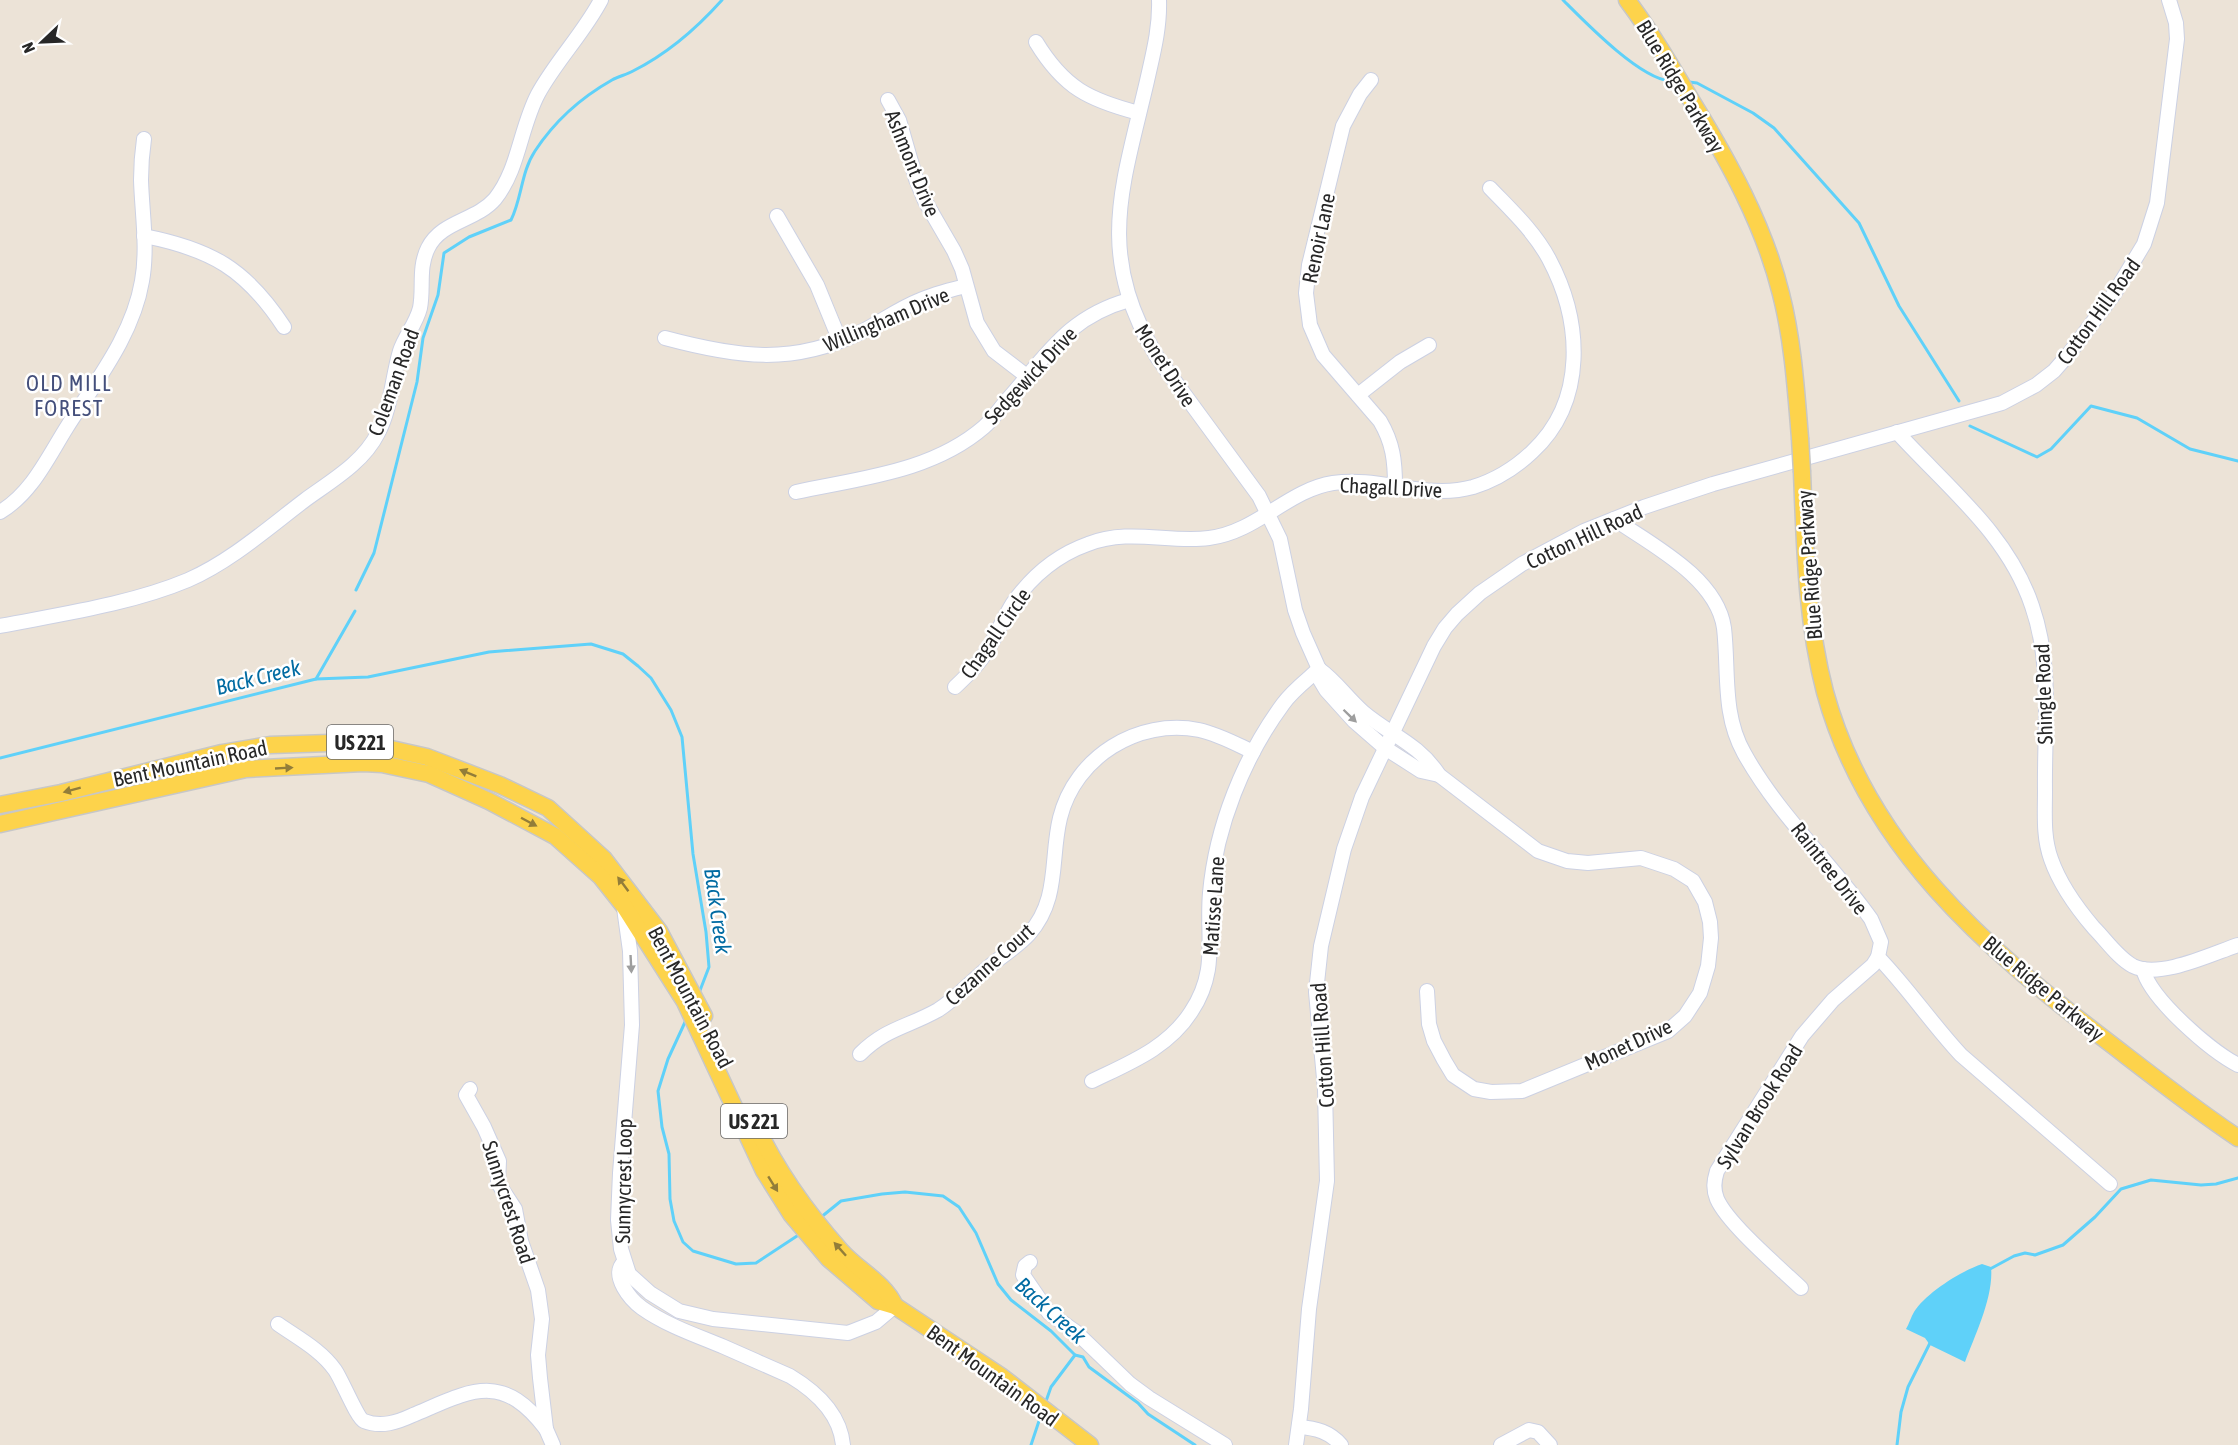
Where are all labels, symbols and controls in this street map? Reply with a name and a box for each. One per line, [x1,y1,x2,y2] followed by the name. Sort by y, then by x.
[12,12,72,72] north arrow
[1632,15,1730,157] street label: Blue Ridge Parkway
[18,40,38,56] text: N
[881,106,945,220] street label: Ashmont Drive
[1297,191,1339,285] street label: Renoir Lane
[2051,253,2145,369] street label: Cotton Hill Road
[820,282,952,356] street label: Willingham Drive
[1131,319,1201,411] street label: Monet Drive
[979,321,1081,429] street label: Sedgewick Drive
[363,325,423,439] street label: Coleman Road
[26,370,112,421] district label: OLD MILL FOREST
[1339,472,1443,502] street label: Chagall Drive
[1792,489,1826,641] street label: Blue Ridge Parkway
[1522,499,1646,573] street label: Cotton Hill Road
[955,583,1035,683] street label: Chagall Circle
[2029,643,2057,745] street label: Shingle Road
[213,654,303,700] water label: Back Creek
[1342,709,1356,723] one-way arrow
[327,725,393,759] road number: US 221
[111,735,269,791] street label: Bent Mountain Road
[274,763,293,772] one-way arrow
[458,768,476,778] one-way arrow
[63,785,82,795] one-way arrow
[521,817,538,827] one-way arrow
[1787,817,1873,919] street label: Raintree Drive
[1198,856,1228,956] street label: Matisse Lane
[699,866,737,956] water label: Back Creek
[618,876,630,891] one-way arrow
[940,918,1038,1010] street label: Cezanne Court
[644,922,738,1072] street label: Bent Mountain Road
[1979,931,2110,1046] street label: Blue Ridge Parkway
[626,955,635,974] one-way arrow
[1306,982,1338,1108] street label: Cotton Hill Road
[1581,1013,1675,1075] street label: Monet Drive
[1711,1039,1807,1173] street label: Sylvan Brook Road
[721,1104,787,1138] road number: US 221
[610,1118,636,1244] street label: Sunnycrest Loop
[478,1138,540,1266] street label: Sunnycrest Road
[767,1176,778,1192] one-way arrow
[833,1241,847,1256] one-way arrow
[1010,1271,1092,1349] water label: Back Creek
[923,1319,1063,1431] street label: Bent Mountain Road

